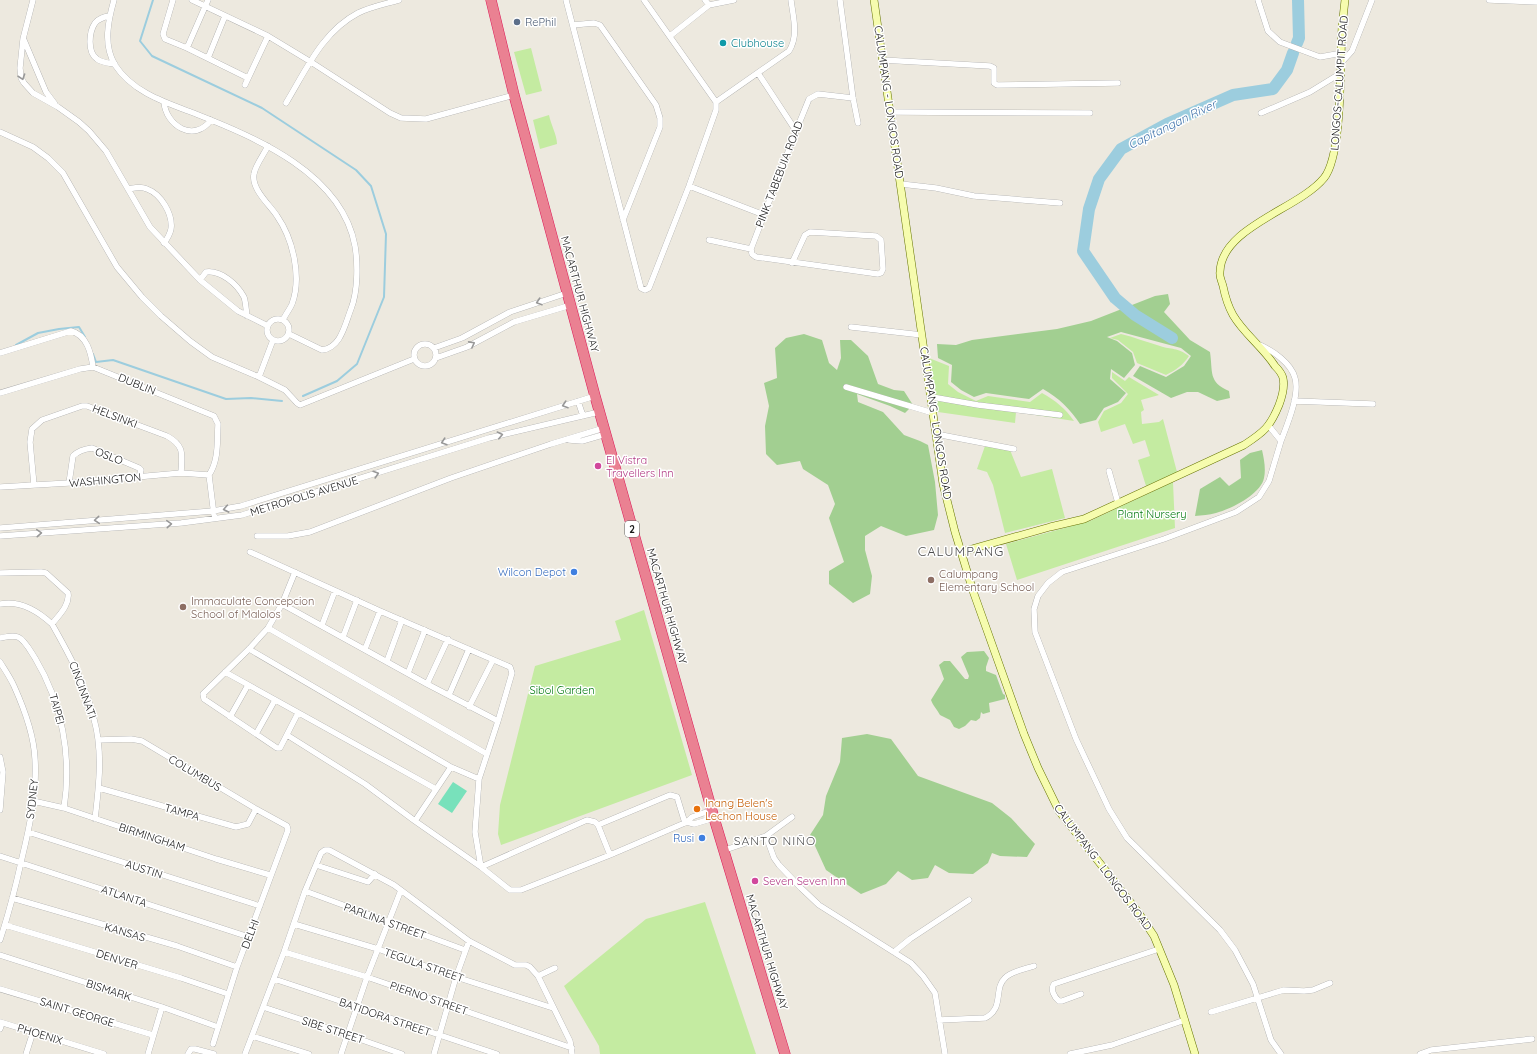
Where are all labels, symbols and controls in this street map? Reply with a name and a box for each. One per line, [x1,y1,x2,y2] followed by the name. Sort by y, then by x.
[525,15,556,29] place label: RePhil
[1327,15,1351,151] street label: LONGOS-CALUMPIT ROAD
[512,17,522,27] marker: RePhil
[871,25,907,179] street label: CALUMPANG - LONGOS ROAD
[731,36,784,50] place label: Clubhouse
[718,38,728,48] marker: Clubhouse
[17,74,26,81] one-way arrow
[1125,96,1220,152] water label: Capitangan River
[752,119,806,229] street label: PINK TABEBUIA ROAD
[558,234,602,354] street label: MACARTHUR HIGHWAY
[535,298,542,306] one-way arrow
[468,342,475,349] one-way arrow
[917,346,955,500] street label: CALUMPANG - LONGOS ROAD
[116,370,158,398] street label: DUBLIN
[90,401,140,431] street label: HELSINKI
[562,401,569,409] one-way arrow
[497,432,503,440] one-way arrow
[441,437,448,446] one-way arrow
[93,444,125,468] street label: OSLO
[606,453,674,480] place label: El Vistra Travellers Inn
[593,461,603,471] marker: El Vistra Travellers Inn
[68,470,142,490] street label: WASHINGTON
[372,470,379,478] one-way arrow
[248,473,360,519] street label: METROPOLIS AVENUE
[223,504,229,512] one-way arrow
[1117,507,1187,521] park label: Plant Nursery
[94,515,100,524] one-way arrow
[166,519,172,528] one-way arrow
[625,521,639,537] road number: 2
[36,529,42,538] one-way arrow
[918,543,1004,559] district label: CALUMPANG
[644,546,690,666] street label: MACARTHUR HIGHWAY
[498,565,566,579] place label: Wilcon Depot
[569,567,579,577] marker: Wilcon Depot
[939,567,1034,594] place label: Calumpang Elementary School
[926,575,936,585] marker: Calumpang Elementary School
[191,594,314,621] place label: Immaculate Concepcion School of Malolos
[178,602,188,612] marker: Immaculate Concepcion School of Malolos
[66,659,100,721] street label: CINCINNATI
[529,683,595,697] park label: Sibol Garden
[46,692,68,726] street label: TAIPEI
[166,752,224,794] street label: COLUMBUS
[23,778,41,820] street label: SYDNEY
[705,796,777,823] place label: Inang Belen's Lechon House
[163,800,201,824] street label: TAMPA
[1051,801,1155,933] street label: CALUMPANG - LONGOS ROAD
[692,804,702,814] marker: Inang Belen's Lechon House
[117,820,187,854] street label: BIRMINGHAM
[673,831,694,845] place label: Rusi
[697,833,707,843] marker: Rusi
[734,833,816,848] district label: SANTO NIÑO
[124,856,164,882] street label: AUSTIN
[763,874,846,888] place label: Seven Seven Inn
[750,876,760,886] marker: Seven Seven Inn
[99,882,149,910] street label: ATLANTA
[743,893,791,1011] street label: MACARTHUR HIGHWAY
[342,900,428,943] street label: PARLINA STREET
[238,917,262,951] street label: DELHI
[103,919,147,945] street label: KANSAS
[382,945,466,985] street label: TEGULA STREET
[94,946,140,972] street label: DENVER
[84,976,134,1004] street label: BISMARK
[388,978,470,1018] street label: PIERNO STREET
[38,994,116,1030] street label: SAINT GEORGE
[337,995,433,1039] street label: BATIDORA STREET
[300,1013,366,1047] street label: SIBE STREET
[16,1020,65,1048] street label: PHOENIX

